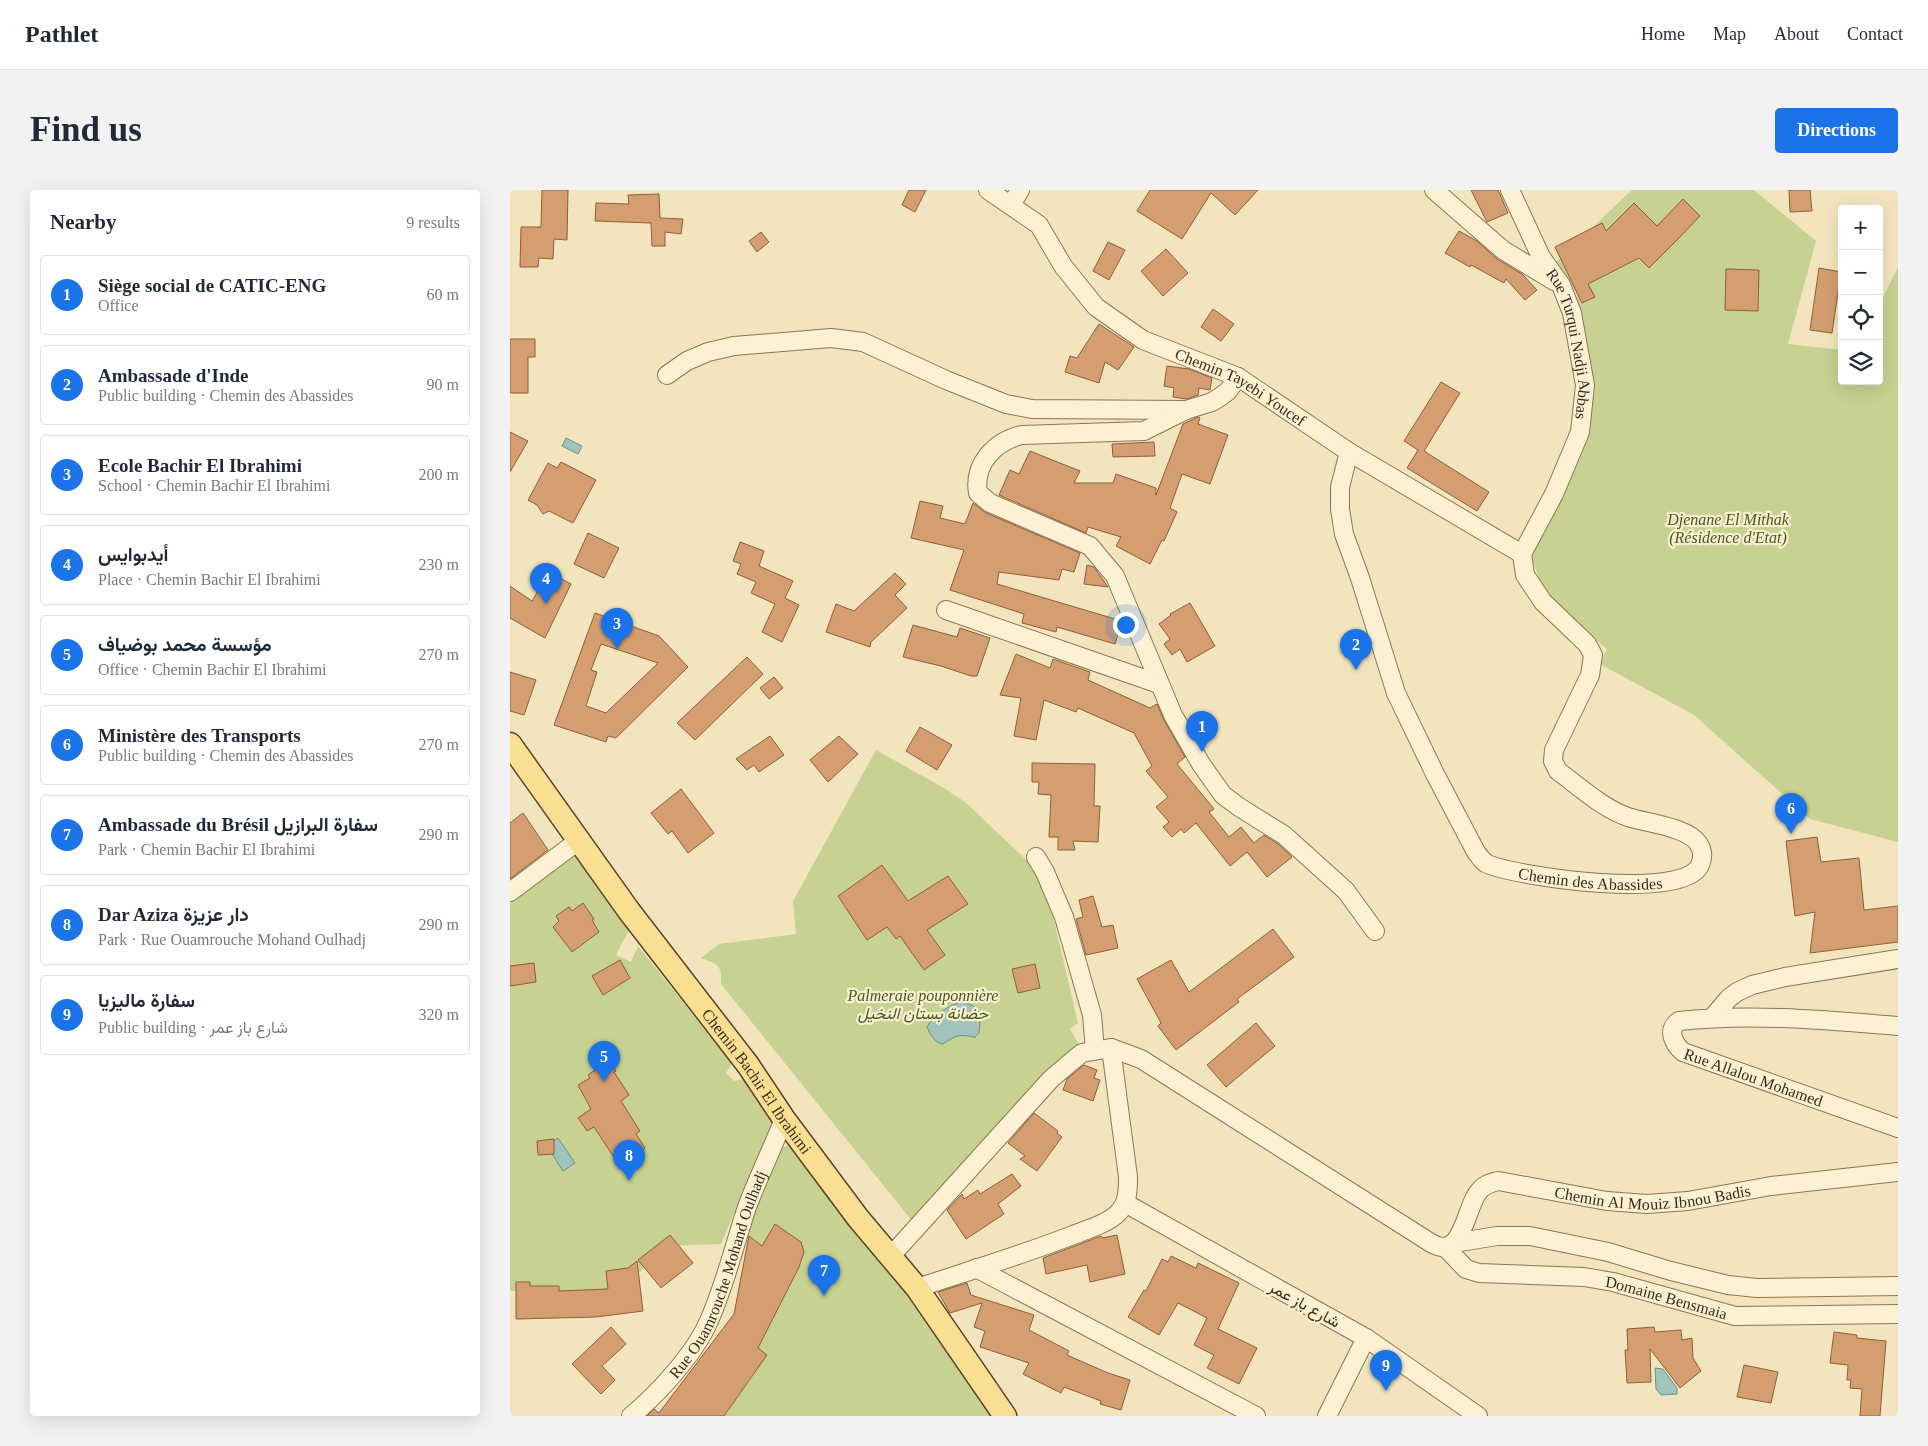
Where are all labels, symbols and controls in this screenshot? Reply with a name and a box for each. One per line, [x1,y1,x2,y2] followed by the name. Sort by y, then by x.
[25,21,98,47] text: Pathlet
[1641,24,1685,44] text: Home
[1713,24,1746,44] text: Map
[1774,24,1819,44] text: About
[1847,24,1903,44] text: Contact
[1775,108,1898,153] button: Directions
[30,110,142,149] text: Find us
[1838,205,1883,385] map controls
[1838,205,1883,250] button: +
[50,210,117,234] text: Nearby
[406,214,460,231] text: 9 results
[1838,250,1883,295] button: −
[1543,265,1594,420] street label: Rue Turqui Nadji Abbas
[98,275,326,296] text: Siège social de CATIC-ENG
[63,286,71,303] text: 1
[427,286,459,303] text: 60 m
[1838,295,1883,340] button: locate
[98,297,139,314] text: Office
[1838,340,1883,385] button: layers
[1173,345,1309,430] street label: Chemin Tayebi Youcef
[98,365,248,386] text: Ambassade d'Inde
[63,376,71,393] text: 2
[427,376,459,393] text: 90 m
[98,387,354,404] text: Public building · Chemin des Abassides
[98,455,302,476] text: Ecole Bachir El Ibrahimi
[63,466,71,483] text: 3
[419,466,459,483] text: 200 m
[98,477,330,494] text: School · Chemin Bachir El Ibrahimi
[1666,511,1790,547] park label: Djenane El Mithak (Résidence d'Etat)
[98,544,168,565] text: أيدبوايس
[63,556,71,573] text: 4
[419,556,459,573] text: 230 m
[530,563,562,604] pin: 4
[98,571,321,588] text: Place · Chemin Bachir El Ibrahimi
[601,608,633,649] pin: 3
[1113,612,1139,638] your location
[1340,629,1372,670] pin: 2
[98,634,272,655] text: مؤسسة محمد بوضياف
[63,646,71,663] text: 5
[419,646,459,663] text: 270 m
[98,661,327,678] text: Office · Chemin Bachir El Ibrahimi
[1186,711,1218,752] pin: 1
[98,725,301,746] text: Ministère des Transports
[63,736,71,753] text: 6
[419,736,459,753] text: 270 m
[98,747,354,764] text: Public building · Chemin des Abassides
[1775,793,1807,834] pin: 6
[98,814,378,835] text: Ambassade du Brésil سفارة البرازيل
[63,826,71,843] text: 7
[419,826,459,843] text: 290 m
[98,841,315,858] text: Park · Chemin Bachir El Ibrahimi
[1517,864,1663,893] street label: Chemin des Abassides
[98,904,249,925] text: Dar Aziza دار عزيزة
[63,916,71,933] text: 8
[419,916,459,933] text: 290 m
[98,931,366,948] text: Park · Rue Ouamrouche Mohand Oulhadj
[847,987,998,1023] park label: Palmeraie pouponnière حضانة بستان النخيل
[98,990,195,1011] text: سفارة ماليزيا
[699,1005,815,1157] street label: Chemin Bachir El Ibrahimi
[63,1006,71,1023] text: 9
[419,1006,459,1023] text: 320 m
[98,1019,288,1036] text: Public building · شارع باز عمر
[588,1041,620,1082] pin: 5
[1682,1045,1825,1110] street label: Rue Allalou Mohamed
[613,1140,645,1181] pin: 8
[666,1168,771,1382] street label: Rue Ouamrouche Mohand Oulhadj
[1553,1182,1752,1213] street label: Chemin Al Mouiz Ibnou Badis
[808,1255,840,1296] pin: 7
[1604,1273,1729,1322] street label: Domaine Bensmaia
[1264,1278,1343,1333] street label: شارع باز عمر
[1370,1350,1402,1391] pin: 9

